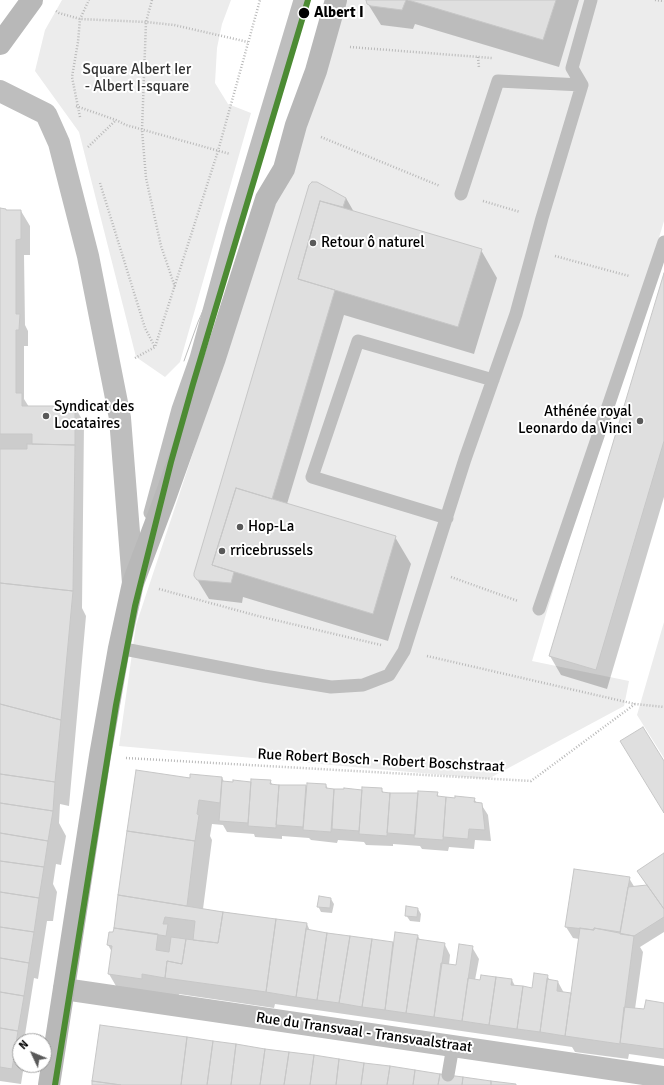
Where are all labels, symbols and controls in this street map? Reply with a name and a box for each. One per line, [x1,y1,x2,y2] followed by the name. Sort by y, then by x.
[314,4,364,22] place label: Albert I
[297,6,311,20] marker: Albert I
[83,61,191,96] park label: Square Albert Ier - Albert I-square
[321,234,425,252] place label: Retour ô naturel
[308,238,318,248] marker: Retour ô naturel
[54,398,134,433] place label: Syndicat des Locataires
[518,403,632,438] place label: Athénée royal Leonardo da Vinci
[41,411,51,421] marker: Syndicat des Locataires
[635,416,645,426] marker: Athénée royal Leonardo da Vinci
[248,518,294,536] place label: Hop-La
[235,522,245,532] marker: Hop-La
[230,542,313,560] place label: rricebrussels
[217,546,227,556] marker: rricebrussels
[257,746,505,776] street label: Rue Robert Bosch - Robert Boschstraat
[255,1009,473,1057] street label: Rue du Transvaal - Transvaalstraat
[12,1033,52,1073] north arrow
[16,1038,31,1052] text: N

